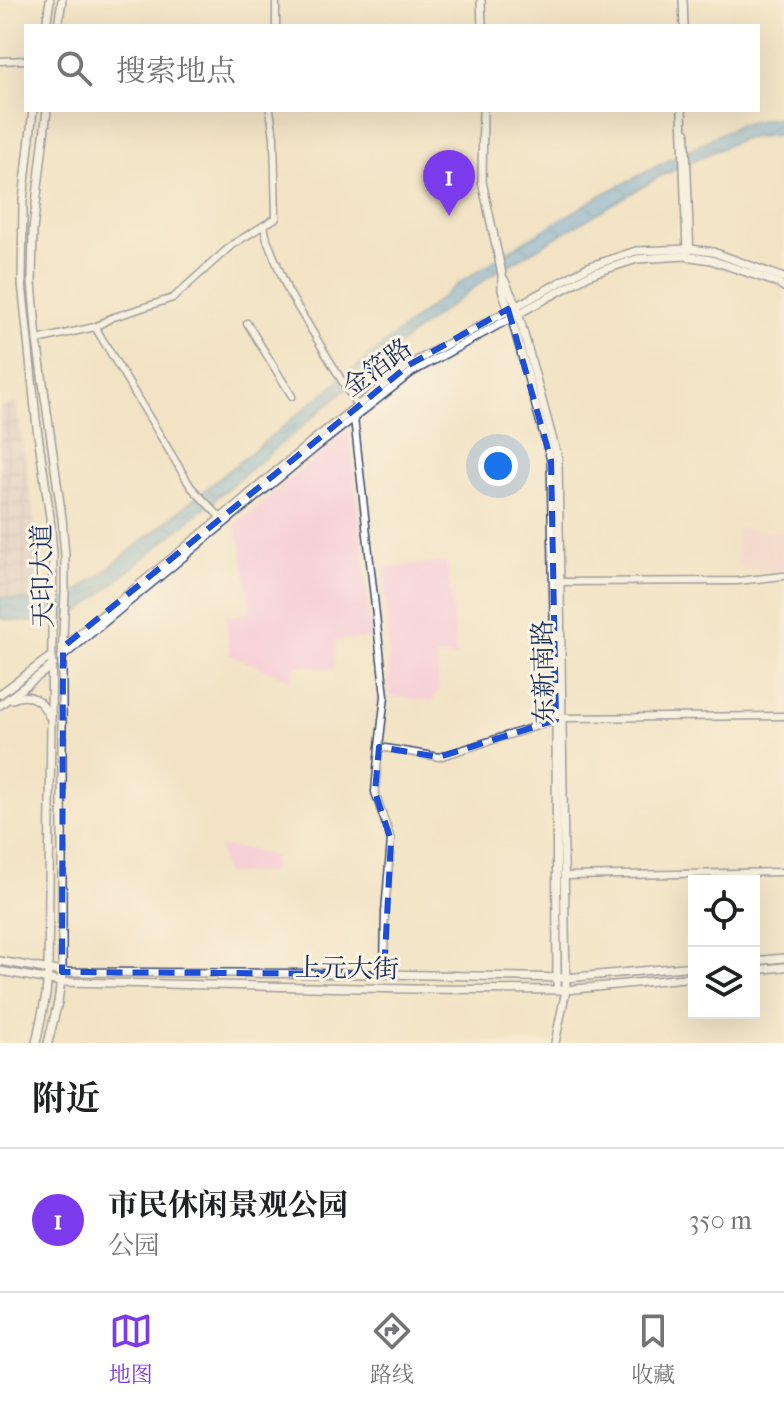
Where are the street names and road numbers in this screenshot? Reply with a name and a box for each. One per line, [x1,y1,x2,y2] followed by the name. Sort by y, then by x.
[337,332,418,403] street label: 金箔路
[26,524,59,628] street label: 天印大道
[527,620,560,724] street label: 东新南路
[295,952,399,985] street label: 上元大街

